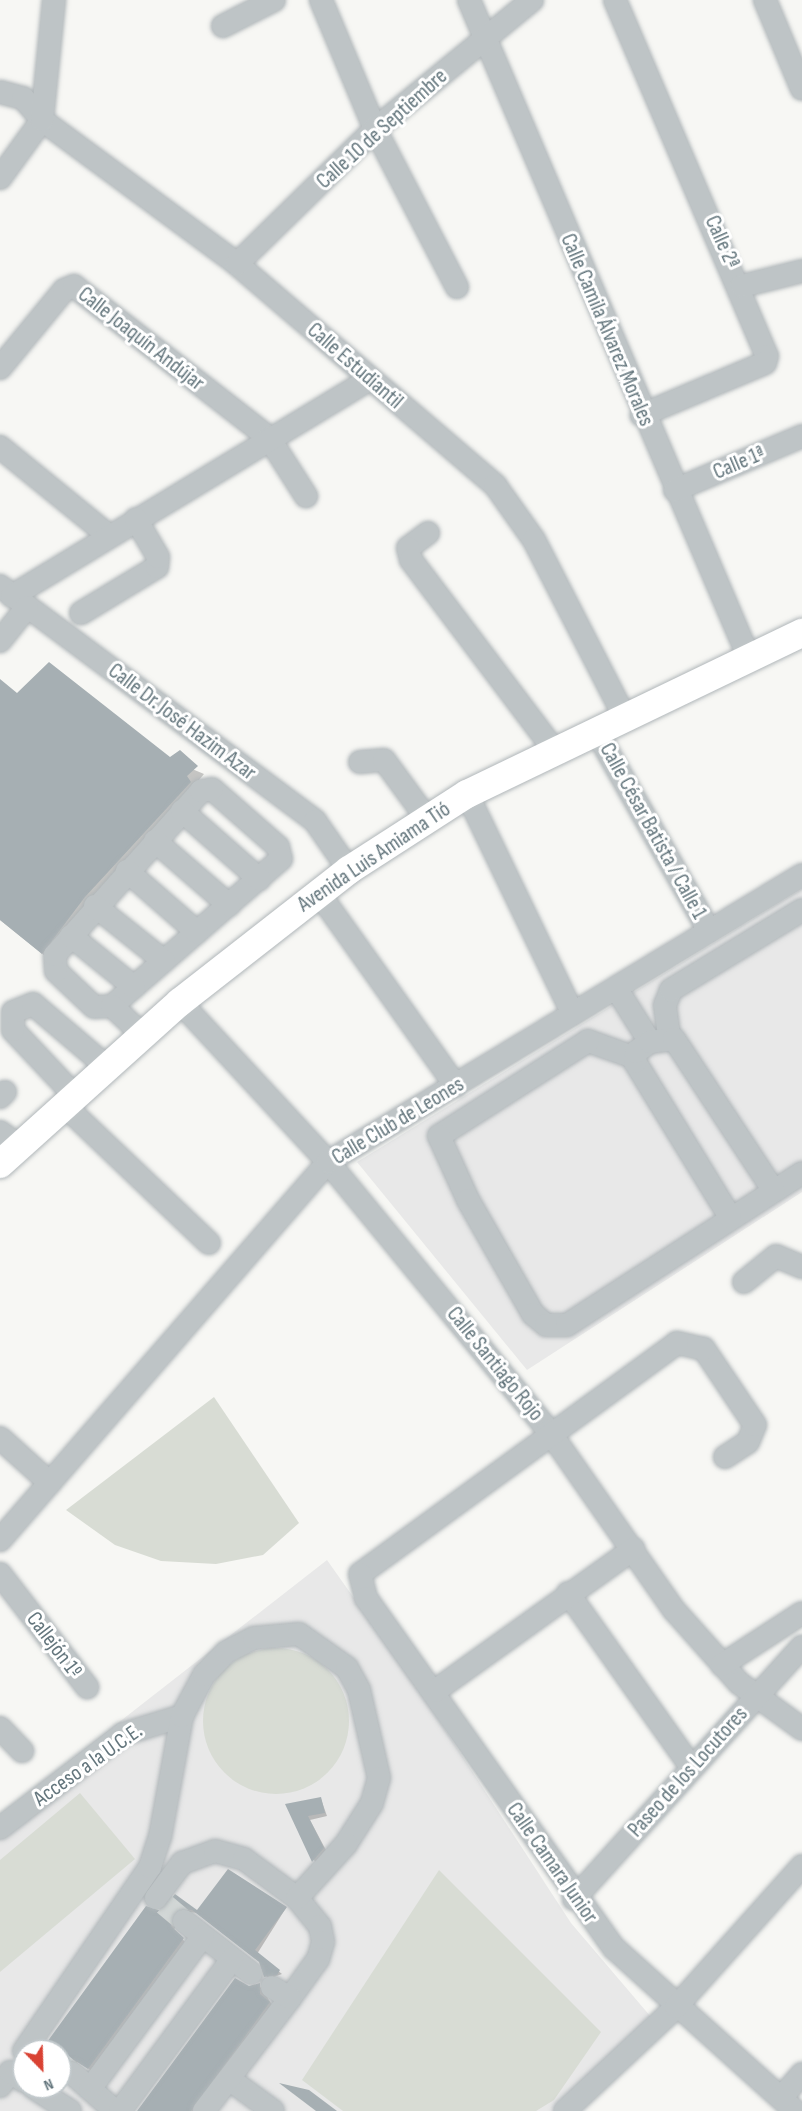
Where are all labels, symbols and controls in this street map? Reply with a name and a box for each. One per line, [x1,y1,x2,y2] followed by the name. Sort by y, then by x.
[311,63,453,195] street label: Calle 10 de Septiembre
[699,212,745,272] street label: Calle 2ª
[555,230,659,430] street label: Calle Camila Álvarez Morales
[73,281,209,397] street label: Calle Joaquín Andújar
[302,317,408,415] street label: Calle Estudiantil
[709,440,769,486] street label: Calle 1ª
[103,658,261,786] street label: Calle Dr. José Hazim Azar
[594,738,712,924] street label: Calle César Batista / Calle 1
[293,796,455,918] street label: Avenida Luis Amiama Tió
[327,1071,469,1171] street label: Calle Club de Leones
[441,1302,549,1426] street label: Calle Santiago Rojo
[21,1607,87,1683] street label: Callejón 1º
[623,1701,753,1843] street label: Paseo de los Locutores
[29,1718,147,1812] street label: Acceso a la U.C.E.
[501,1798,603,1928] street label: Calle Camara Junior
[12,2039,72,2099] north arrow
[41,2074,56,2095] text: N

